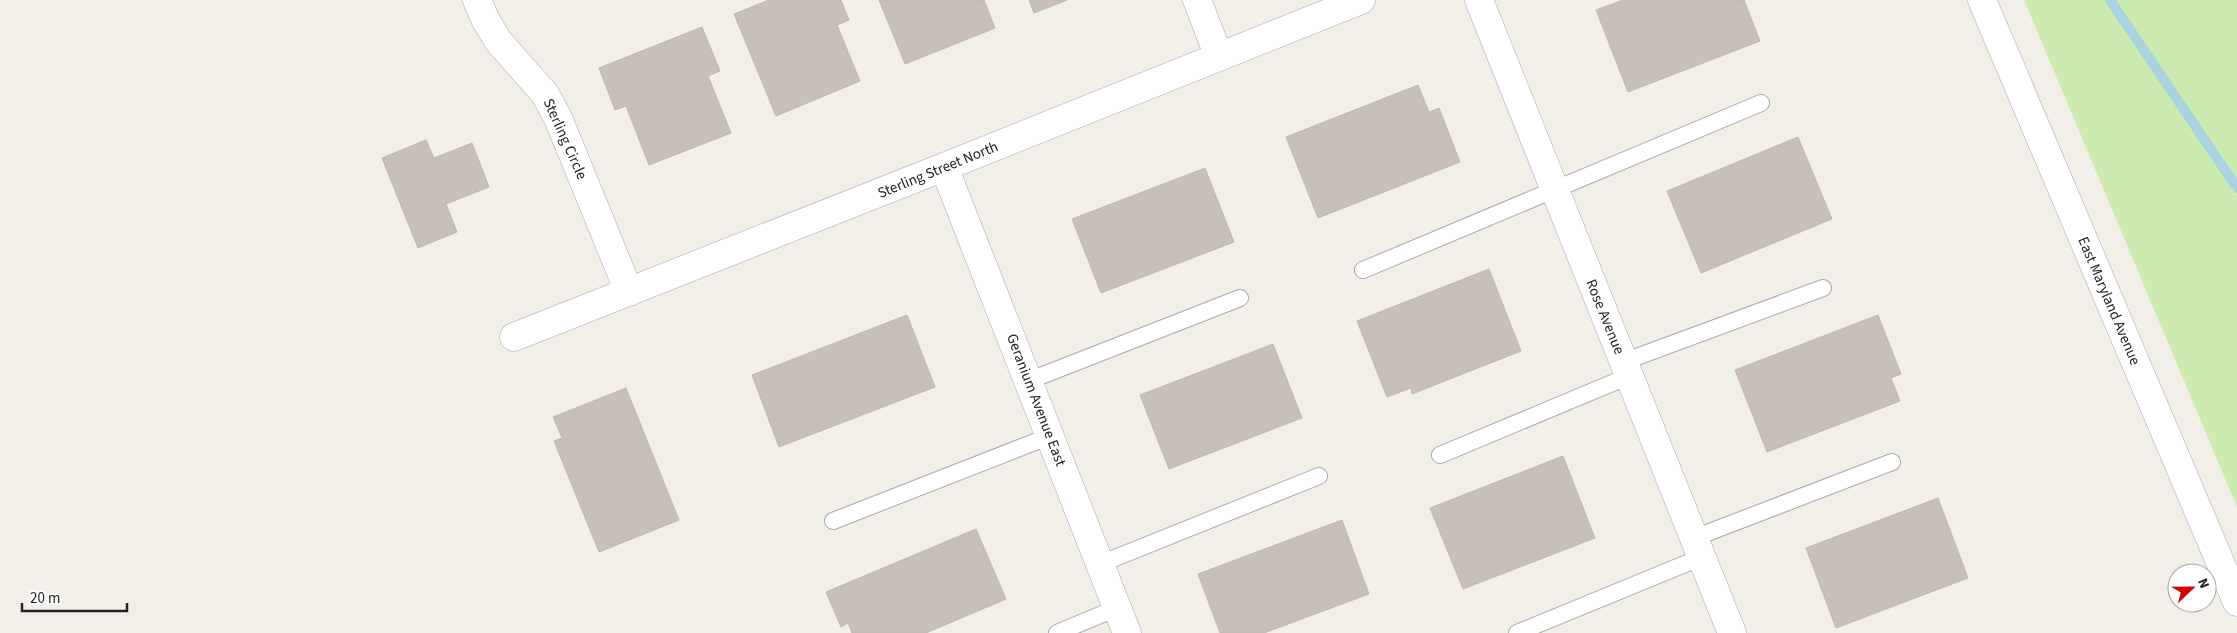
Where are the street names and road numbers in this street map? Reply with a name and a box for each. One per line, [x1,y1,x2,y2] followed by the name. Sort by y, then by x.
[538,95,592,183] street label: Sterling Circle
[875,136,1001,204] street label: Sterling Street North
[2072,234,2146,368] street label: East Maryland Avenue
[1580,276,1630,358] street label: Rose Avenue
[1001,331,1071,469] street label: Geranium Avenue East

